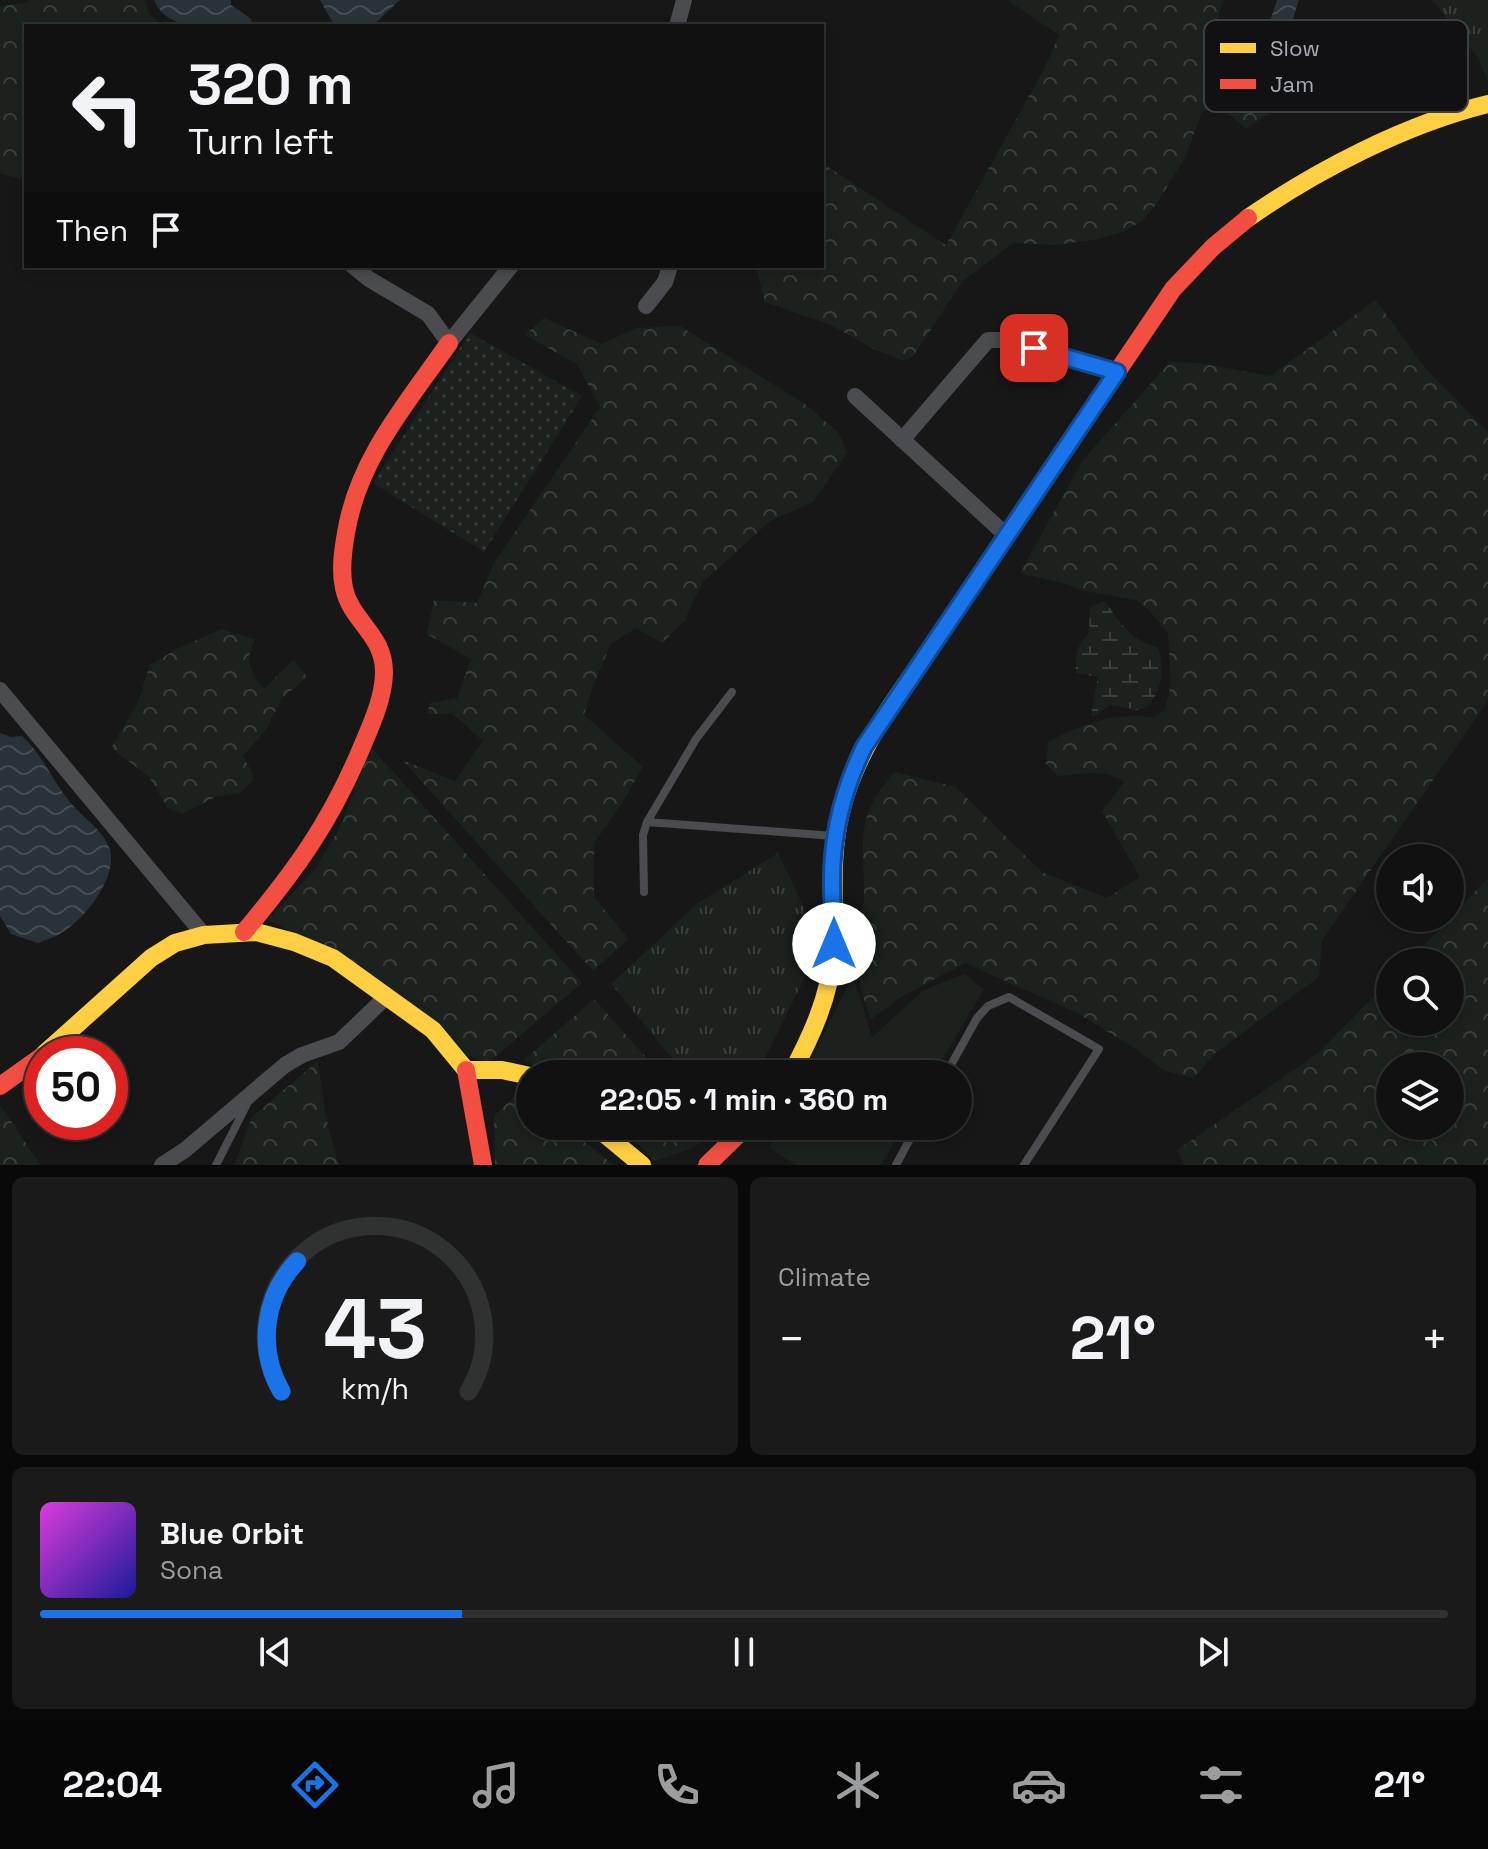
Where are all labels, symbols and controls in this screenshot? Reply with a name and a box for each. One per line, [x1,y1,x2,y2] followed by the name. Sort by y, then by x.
[1204,20,1468,112] legend
[1270,34,1320,62] text: Slow
[188,49,354,120] text: 320 m
[56,56,160,160] icon: left
[1270,70,1314,98] text: Jam
[188,119,335,165] text: Turn left
[144,208,188,252] icon: arrive
[56,211,128,250] text: Then
[1000,314,1068,382] pin
[1012,326,1056,370] icon: arrive
[1376,844,1464,1140] map controls
[1376,844,1464,932] button: sound
[792,902,876,986] position arrow
[1376,948,1464,1036] button: search
[24,1036,128,1140] speed limit sign: 50
[1376,1052,1464,1140] button: layers
[600,1080,888,1119] text: 22:05 · 1 min · 360 m
[778,1260,871,1294] text: Climate
[323,1276,427,1382] text: 43
[1070,1300,1156,1377] text: 21°
[778,1311,805,1367] text: −
[1421,1311,1448,1367] text: +
[341,1371,409,1407] text: km/h
[160,1514,304,1553] text: Blue Orbit
[160,1553,223,1587] text: Sona
[253,1630,297,1674] icon: previous
[722,1630,766,1674] icon: pause
[1191,1630,1235,1674] icon: next
[287,1757,343,1813] icon: directions
[468,1757,524,1813] icon: music
[649,1757,705,1813] icon: phone
[830,1757,886,1813] icon: climate
[1011,1757,1067,1813] icon: car
[1193,1757,1249,1813] icon: filters
[63,1762,162,1808] text: 22:04
[1374,1762,1425,1808] text: 21°

